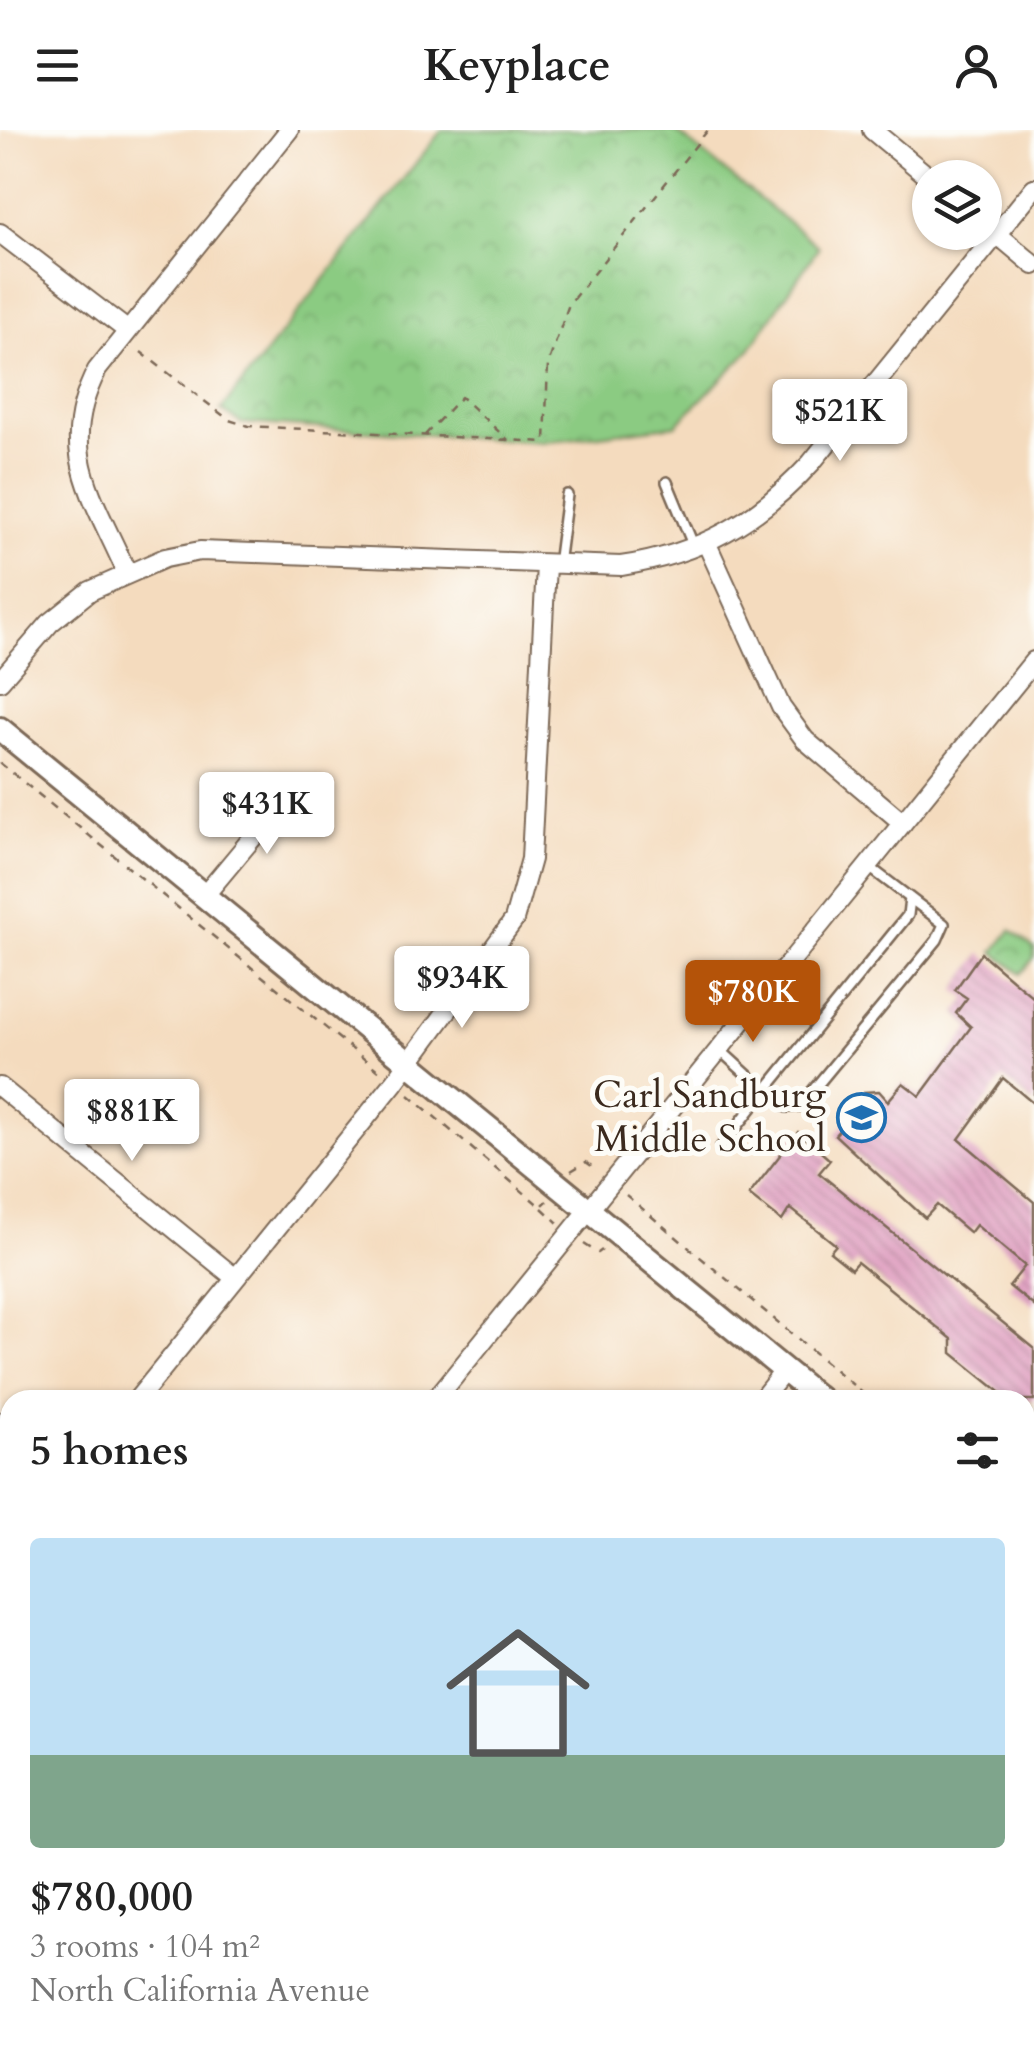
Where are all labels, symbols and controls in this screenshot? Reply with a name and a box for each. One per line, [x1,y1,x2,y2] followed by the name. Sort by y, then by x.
[423,35,611,96] text: Keyplace
[30,38,85,93] icon: menu
[949,38,1004,93] icon: person
[912,160,1002,250] map controls
[912,160,1002,250] button: layers
[770,379,910,464] pin: $521K
[794,389,886,433] text: $521K
[197,772,337,857] pin: $431K
[221,782,313,826] text: $431K
[392,946,532,1031] pin: $934K
[416,956,508,1000] text: $934K
[683,960,823,1045] pin: $780K
[707,970,799,1014] text: $780K
[593,1069,827,1165] place label: Carl Sandburg Middle School
[62,1079,202,1164] pin: $881K
[86,1089,178,1133] text: $881K
[835,1091,887,1143] school or university icon: Carl Sandburg Middle School
[30,1422,188,1479] text: 5 homes
[950,1423,1005,1478] icon: filters
[428,1603,608,1783] icon: home
[30,1868,193,1925] text: $780,000
[30,1925,260,1969] text: 3 rooms · 104 m²
[30,1969,370,2013] text: North California Avenue

